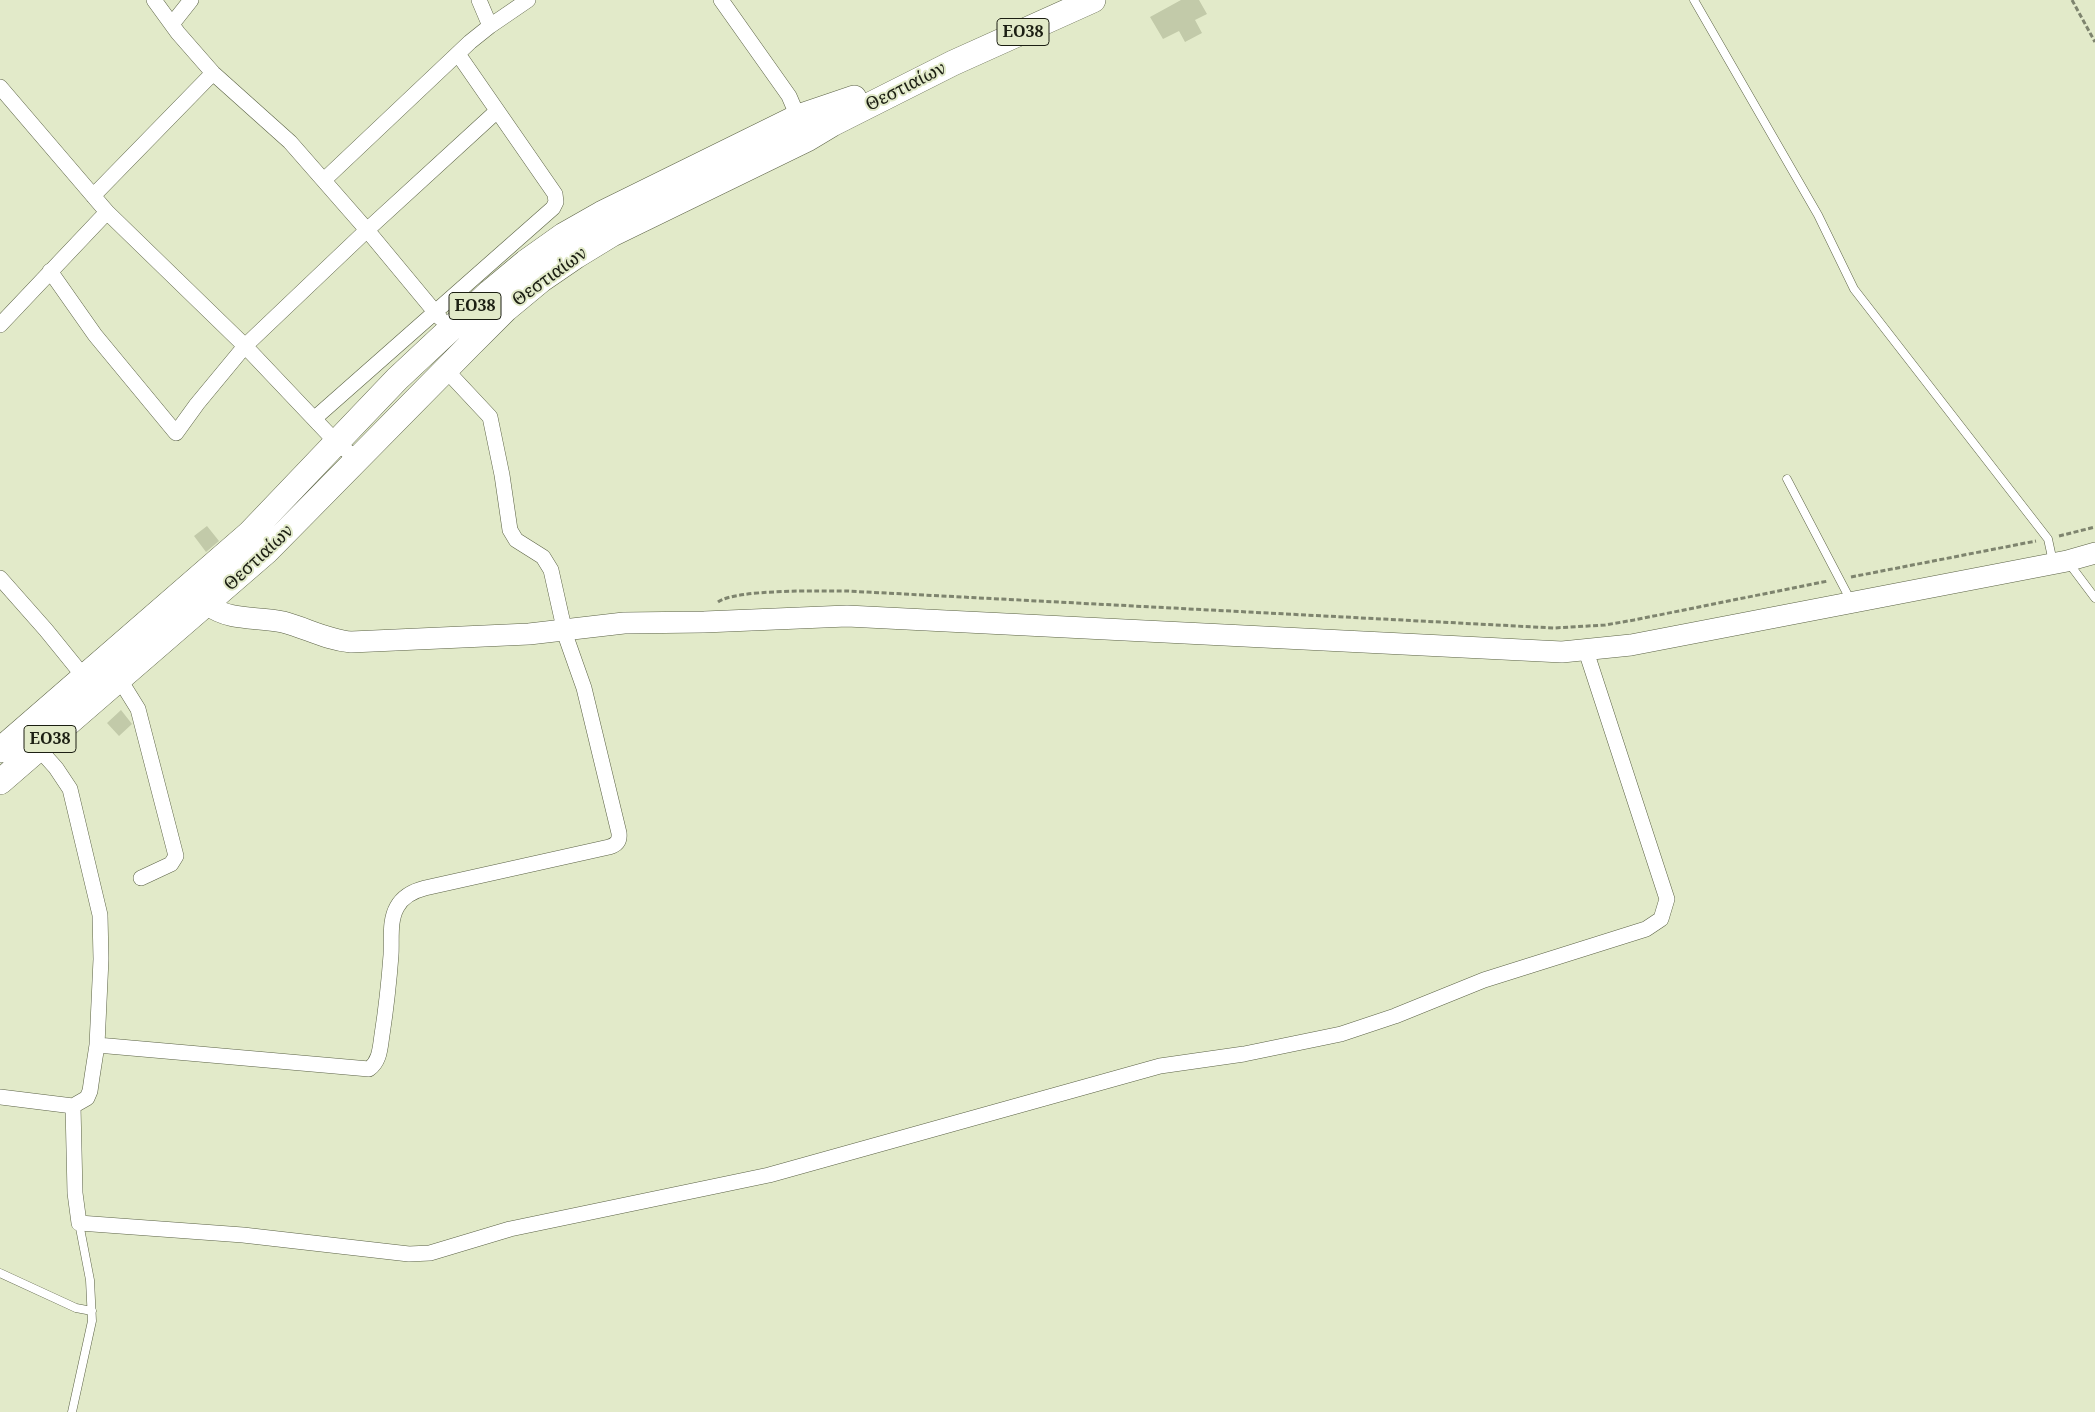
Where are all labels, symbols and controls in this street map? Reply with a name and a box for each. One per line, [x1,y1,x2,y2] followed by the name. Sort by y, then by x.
[997,18,1049,46] road number: ΕΟ38
[862,58,950,116] street label: Θεστιαίων
[508,243,592,311] street label: Θεστιαίων
[449,292,501,320] road number: ΕΟ38
[220,520,298,596] street label: Θεστιαίων
[24,726,76,752] road number: ΕΟ38

